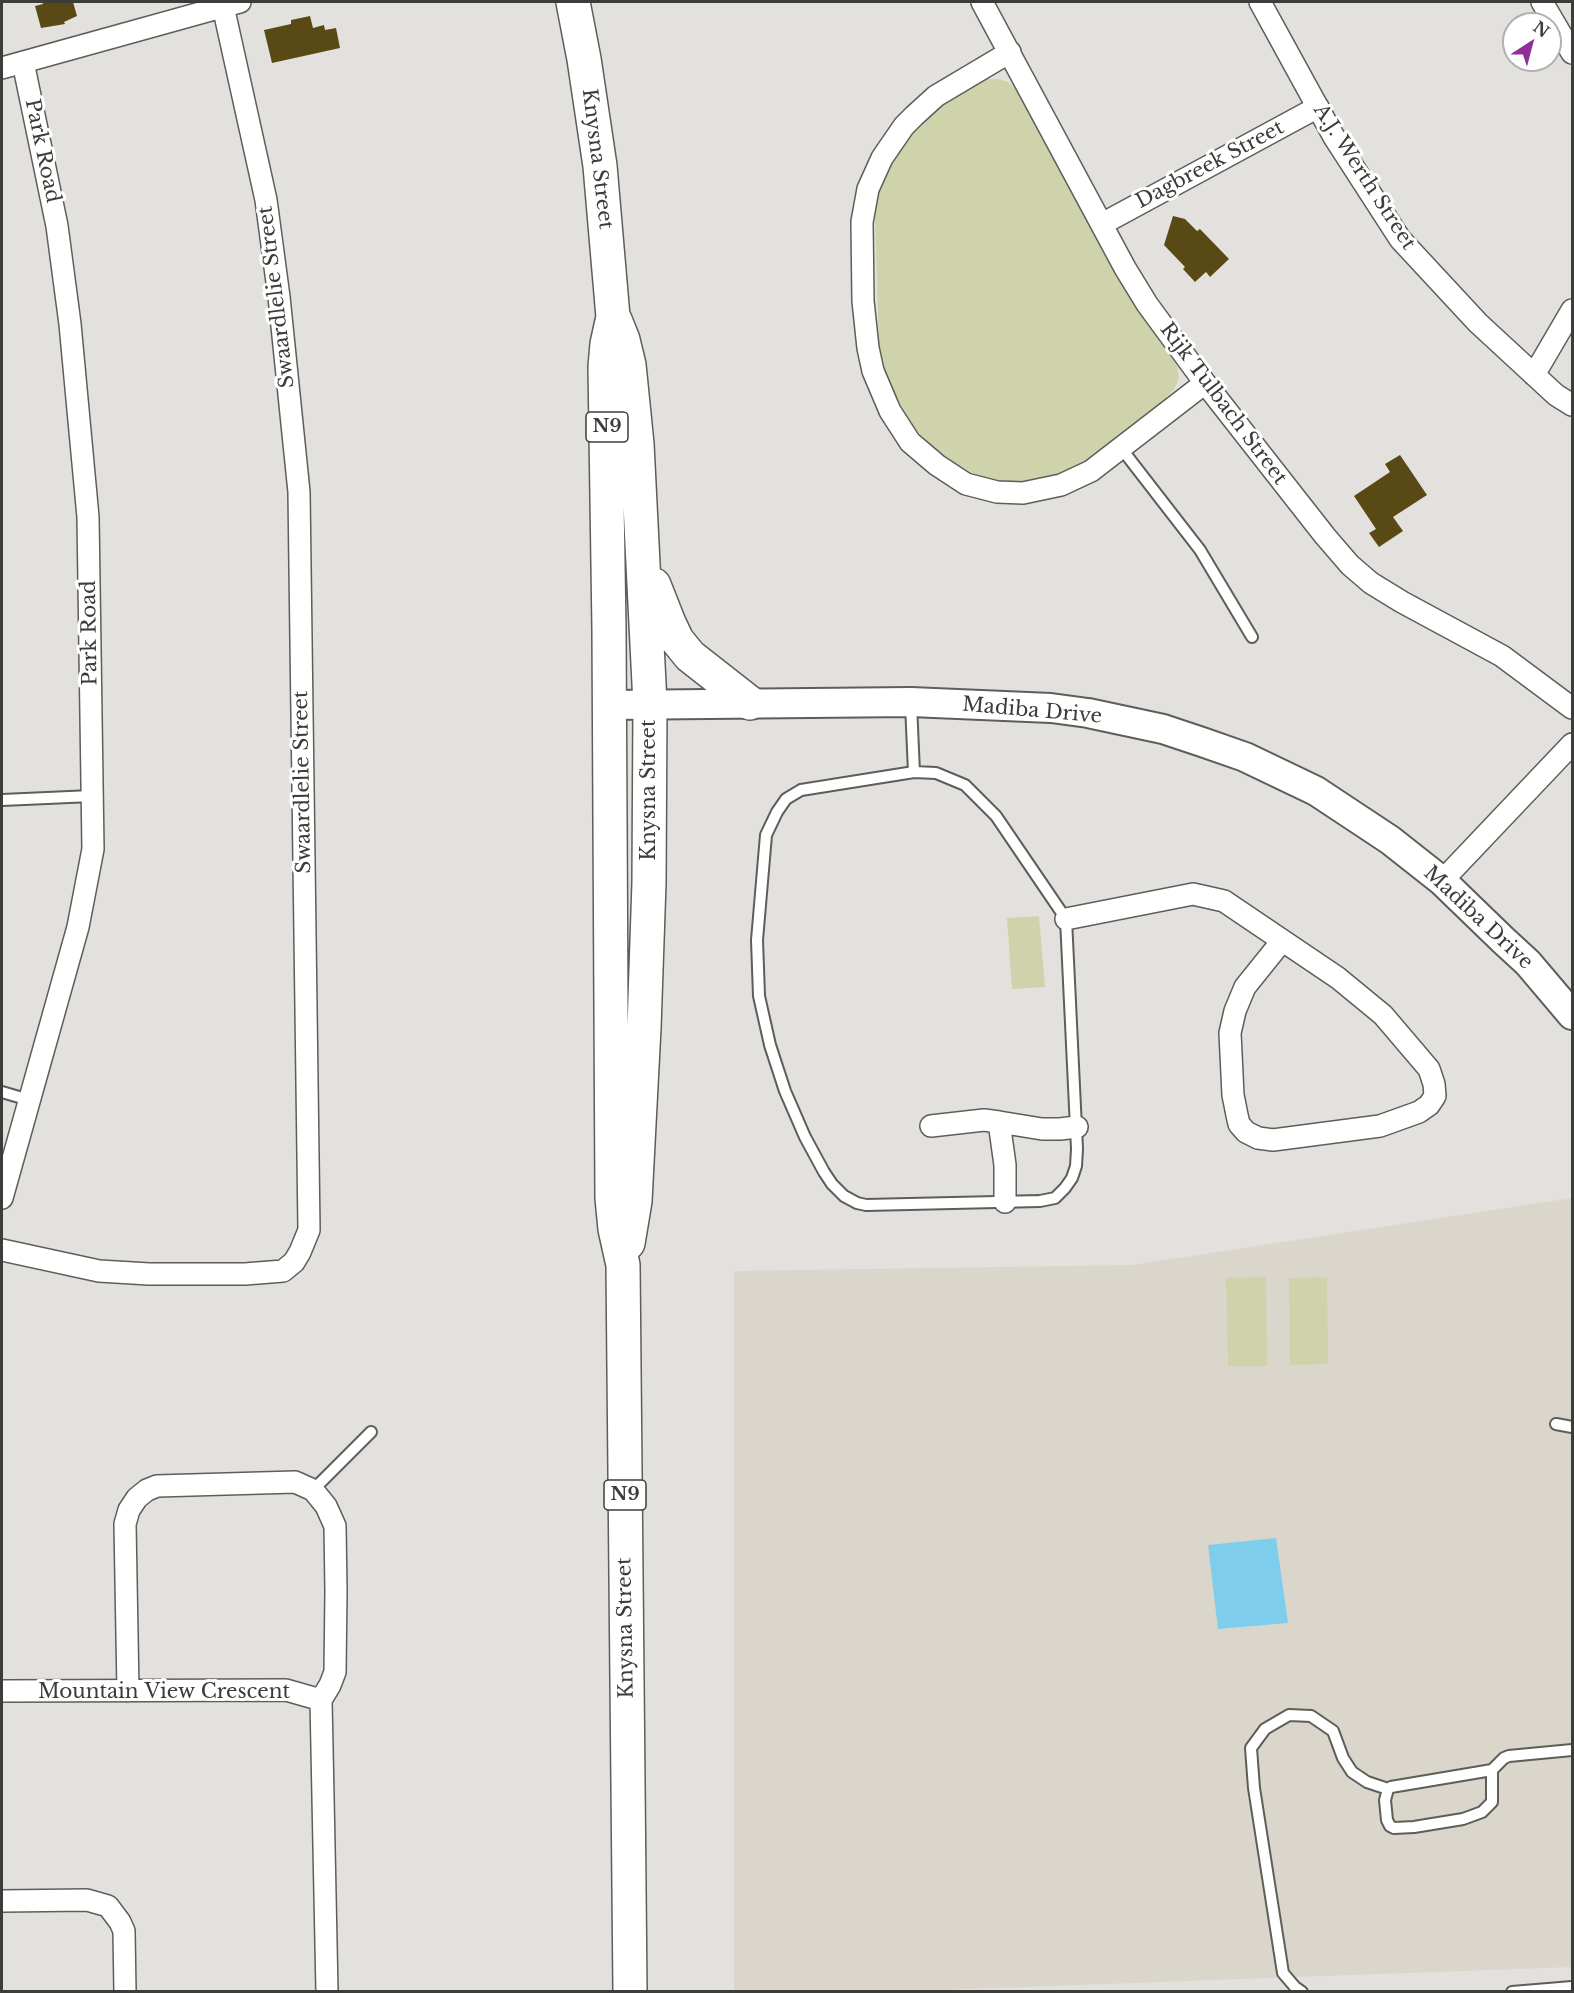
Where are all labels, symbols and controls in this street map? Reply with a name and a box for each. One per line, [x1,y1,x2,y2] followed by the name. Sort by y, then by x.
[1502,12,1562,72] north arrow
[1529,17,1553,42] text: N
[576,87,618,231] street label: Knysna Street
[19,97,65,205] street label: Park Road
[1308,100,1420,254] street label: A.J. Werth Street
[1132,116,1288,214] street label: Dagbreek Street
[254,205,300,389] street label: Swaardlelie Street
[1154,318,1292,490] street label: Rijk Tulbach Street
[586,412,628,442] road number: N9
[77,580,103,686] street label: Park Road
[289,690,317,874] street label: Swaardlelie Street
[961,693,1103,729] street label: Madiba Drive
[637,719,661,861] street label: Knysna Street
[1419,861,1537,975] street label: Madiba Drive
[604,1480,646,1510] road number: N9
[613,1557,639,1699] street label: Knysna Street
[38,1680,290,1704] street label: Mountain View Crescent

